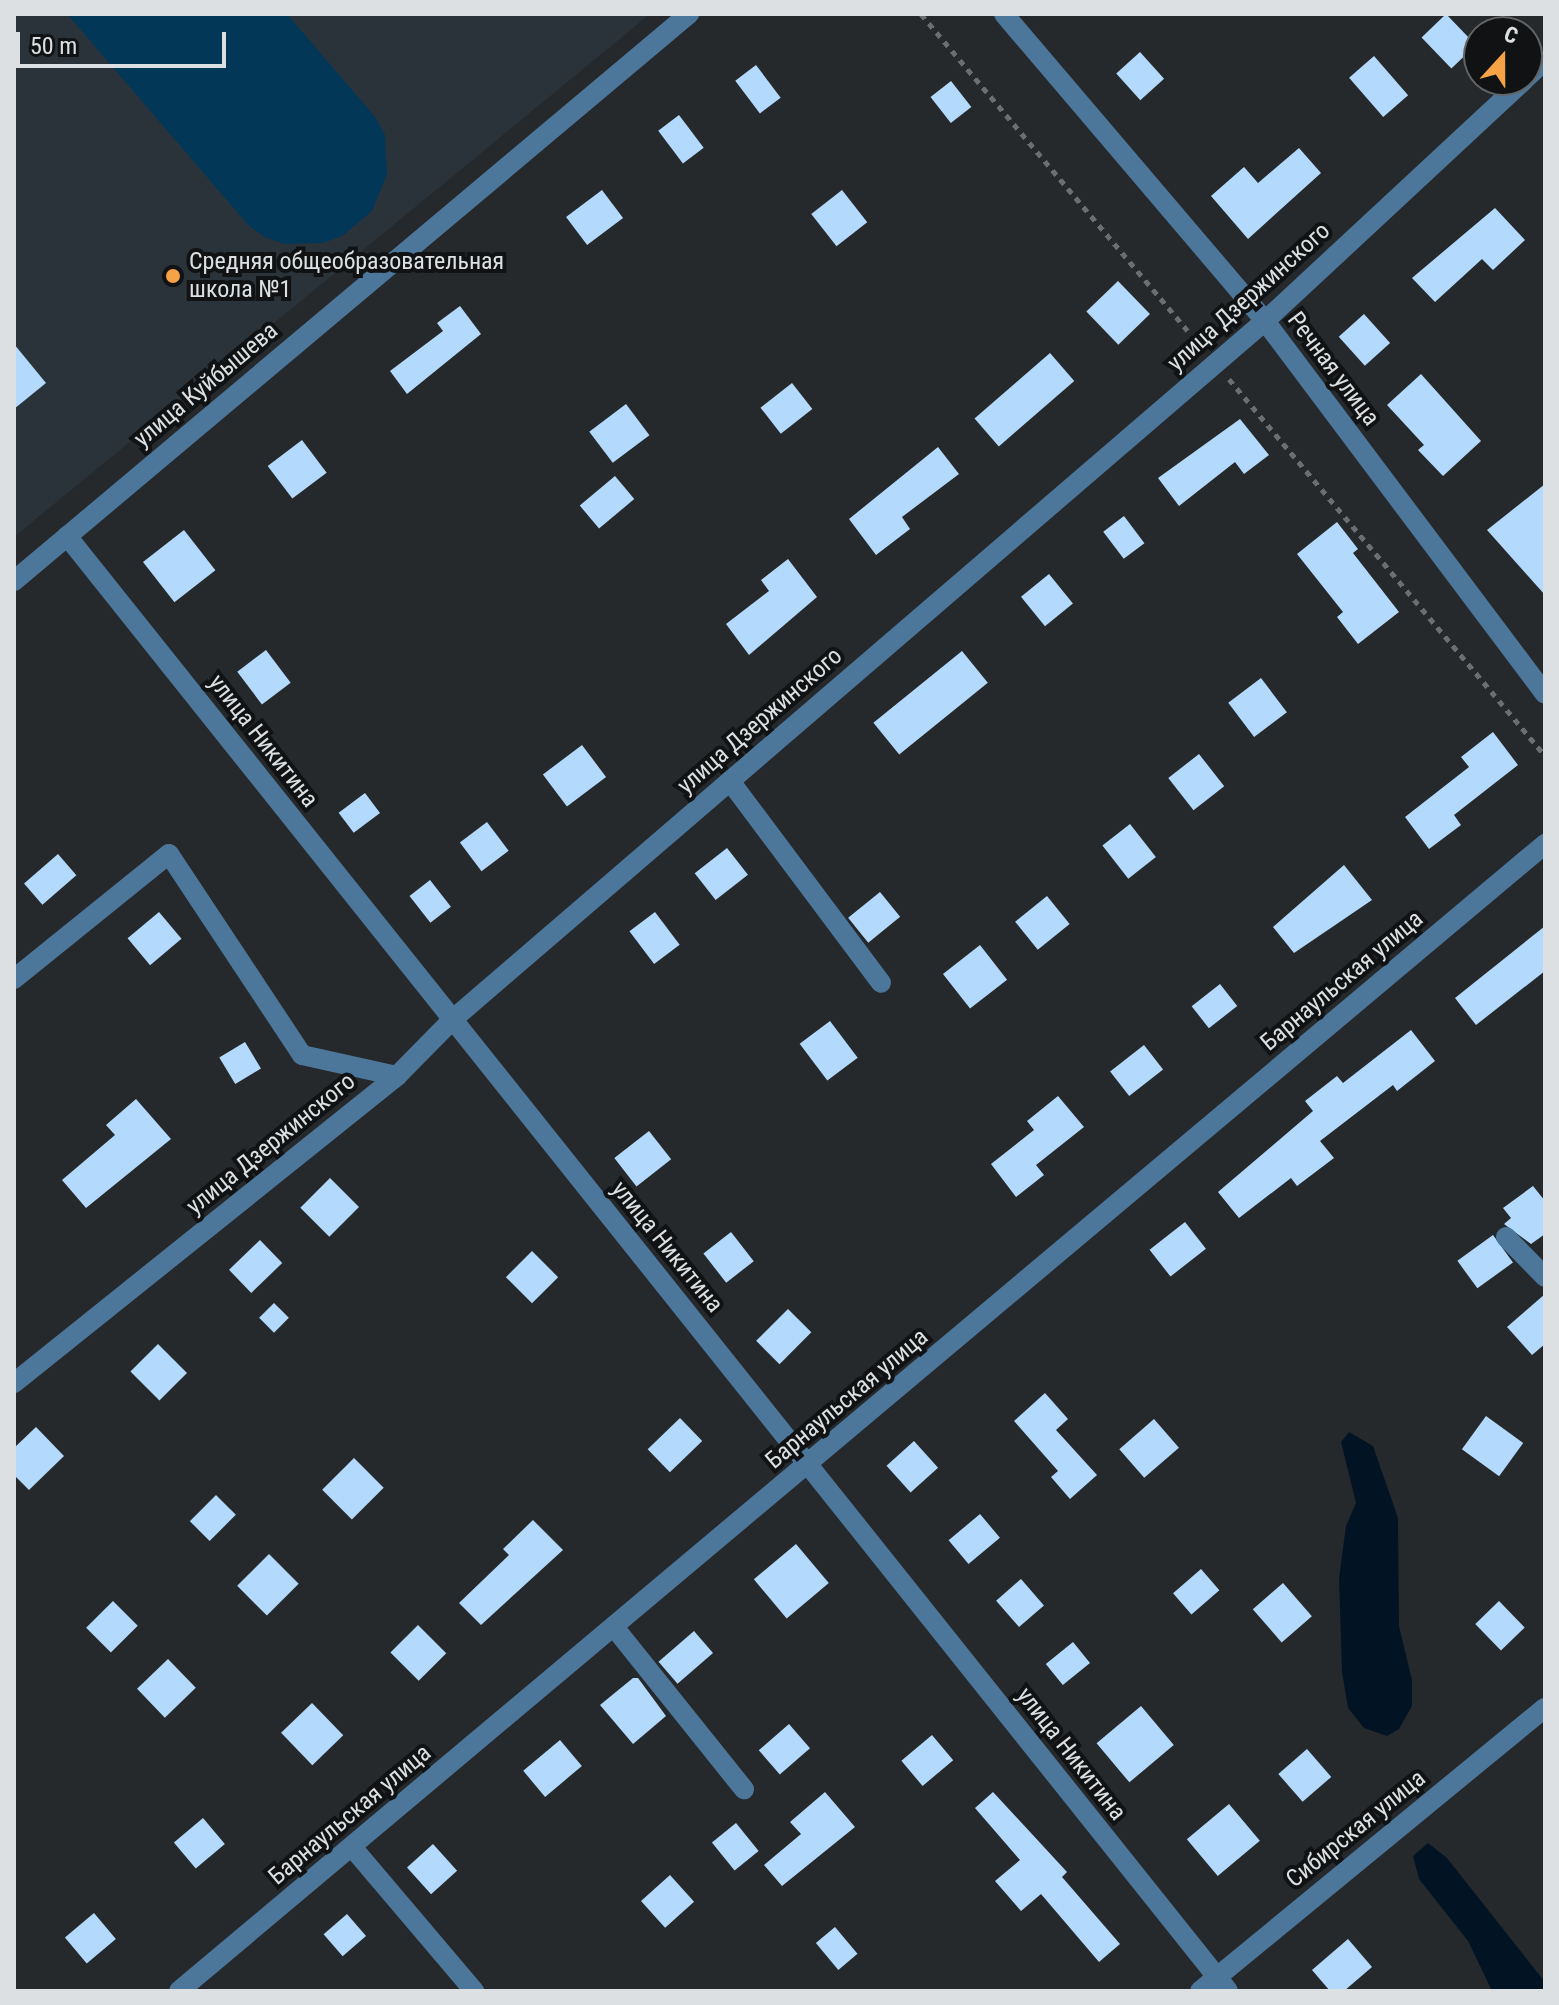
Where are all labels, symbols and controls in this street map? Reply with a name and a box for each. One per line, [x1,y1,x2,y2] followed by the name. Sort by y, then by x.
[20,16,230,66] scale bar
[1463,16,1543,96] north arrow
[1501,21,1521,49] text: С
[30,32,77,60] text: 50 m
[1162,217,1336,377] street label: улица Дзержинского
[189,248,504,304] place label: Средняя общеобразовательная школа №1
[164,267,182,285] marker: Средняя общеобразовательная школа №1
[1281,307,1385,431] street label: Речная улица
[128,317,284,453] street label: улица Куйбышева
[672,642,848,800] street label: улица Дзержинского
[202,669,324,813] street label: улица Никитина
[1255,905,1429,1057] street label: Барнаульская улица
[181,1067,361,1221] street label: улица Дзержинского
[605,1176,729,1318] street label: улица Никитина
[760,1323,934,1475] street label: Барнаульская улица
[1010,1682,1132,1826] street label: улица Никитина
[263,1739,437,1891] street label: Барнаульская улица
[1281,1764,1431,1894] street label: Сибирская улица

